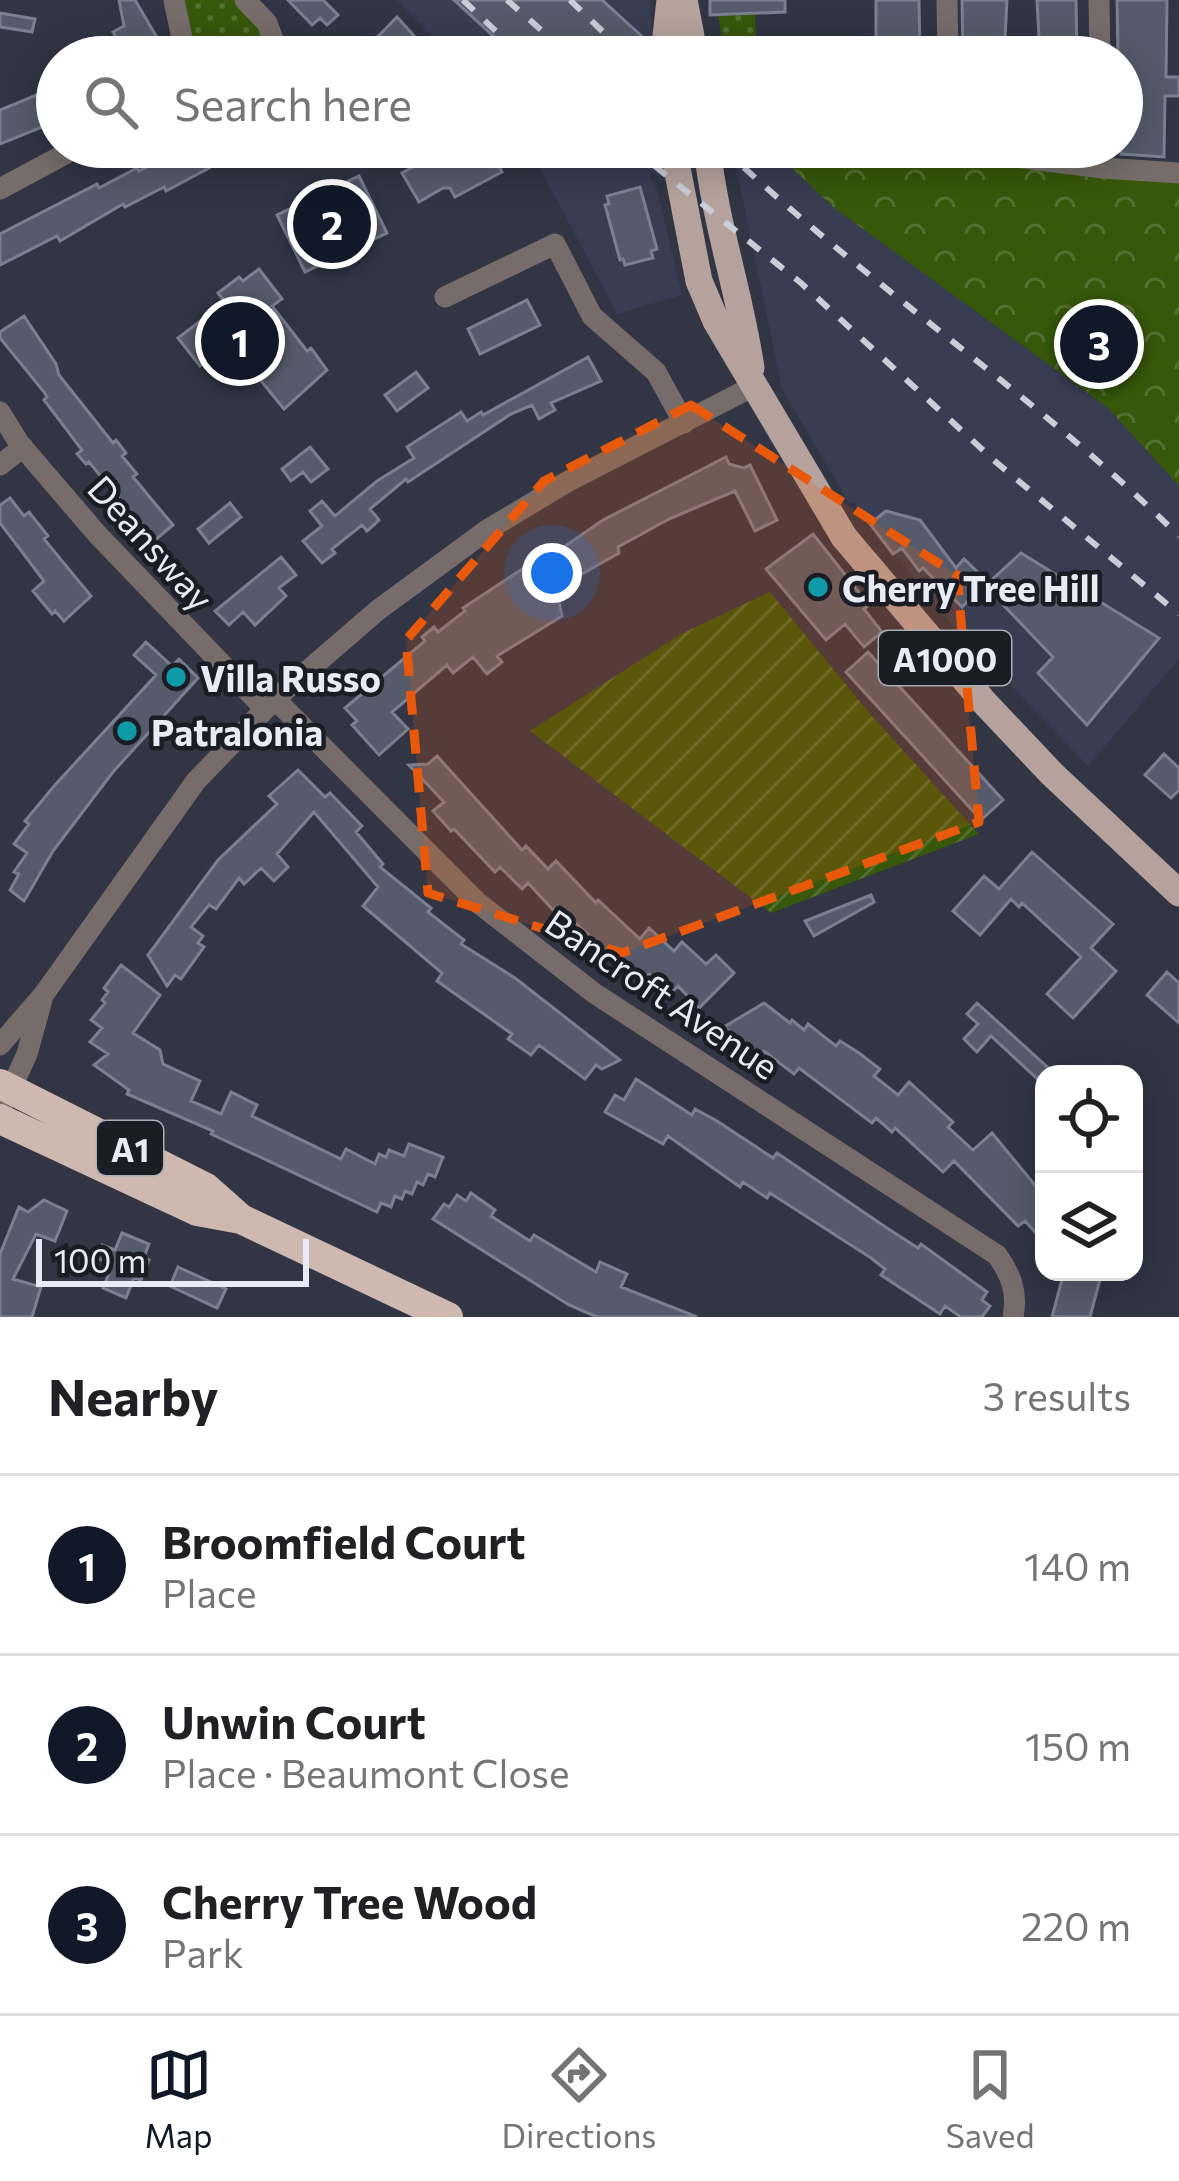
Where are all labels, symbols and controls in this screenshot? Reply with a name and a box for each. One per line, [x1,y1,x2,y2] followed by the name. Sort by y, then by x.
[36,36,1143,168] search box
[78,69,144,135] icon: search
[174,75,412,130] text: Search here
[293,179,371,269] pin: 2
[201,296,279,386] pin: 1
[1060,299,1138,389] pin: 3
[80,465,224,619] street label: Deansway
[522,543,582,603] your location
[842,565,1100,609] place label: Cherry Tree Hill
[805,574,831,600] marker: Cherry Tree Hill
[879,631,1011,685] road number: A1000
[200,655,381,699] place label: Villa Russo
[163,664,189,690] marker: Villa Russo
[151,709,323,753] place label: Patralonia
[114,718,140,744] marker: Patralonia
[538,899,788,1087] street label: Bancroft Avenue
[1035,1065,1143,1281] map controls
[1035,1065,1143,1173] button: locate
[97,1121,163,1175] road number: A1
[1035,1173,1143,1281] button: layers
[36,1233,309,1286] scale bar
[54,1239,146,1280] text: 100 m
[48,1364,218,1427] text: Nearby
[983,1371,1131,1419] text: 3 results
[162,1513,526,1568] text: Broomfield Court
[78,1541,96,1589] text: 1
[1024,1541,1131,1589] text: 140 m
[162,1568,257,1616] text: Place
[162,1693,426,1748] text: Unwin Court
[76,1721,98,1769] text: 2
[1025,1721,1131,1769] text: 150 m
[162,1748,570,1796] text: Place · Beaumont Close
[162,1873,537,1928] text: Cherry Tree Wood
[76,1901,98,1949] text: 3
[1021,1901,1131,1949] text: 220 m
[162,1928,244,1976] text: Park
[145,2042,213,2155] tab: Map
[502,2042,656,2155] tab: Directions
[945,2042,1034,2155] tab: Saved

